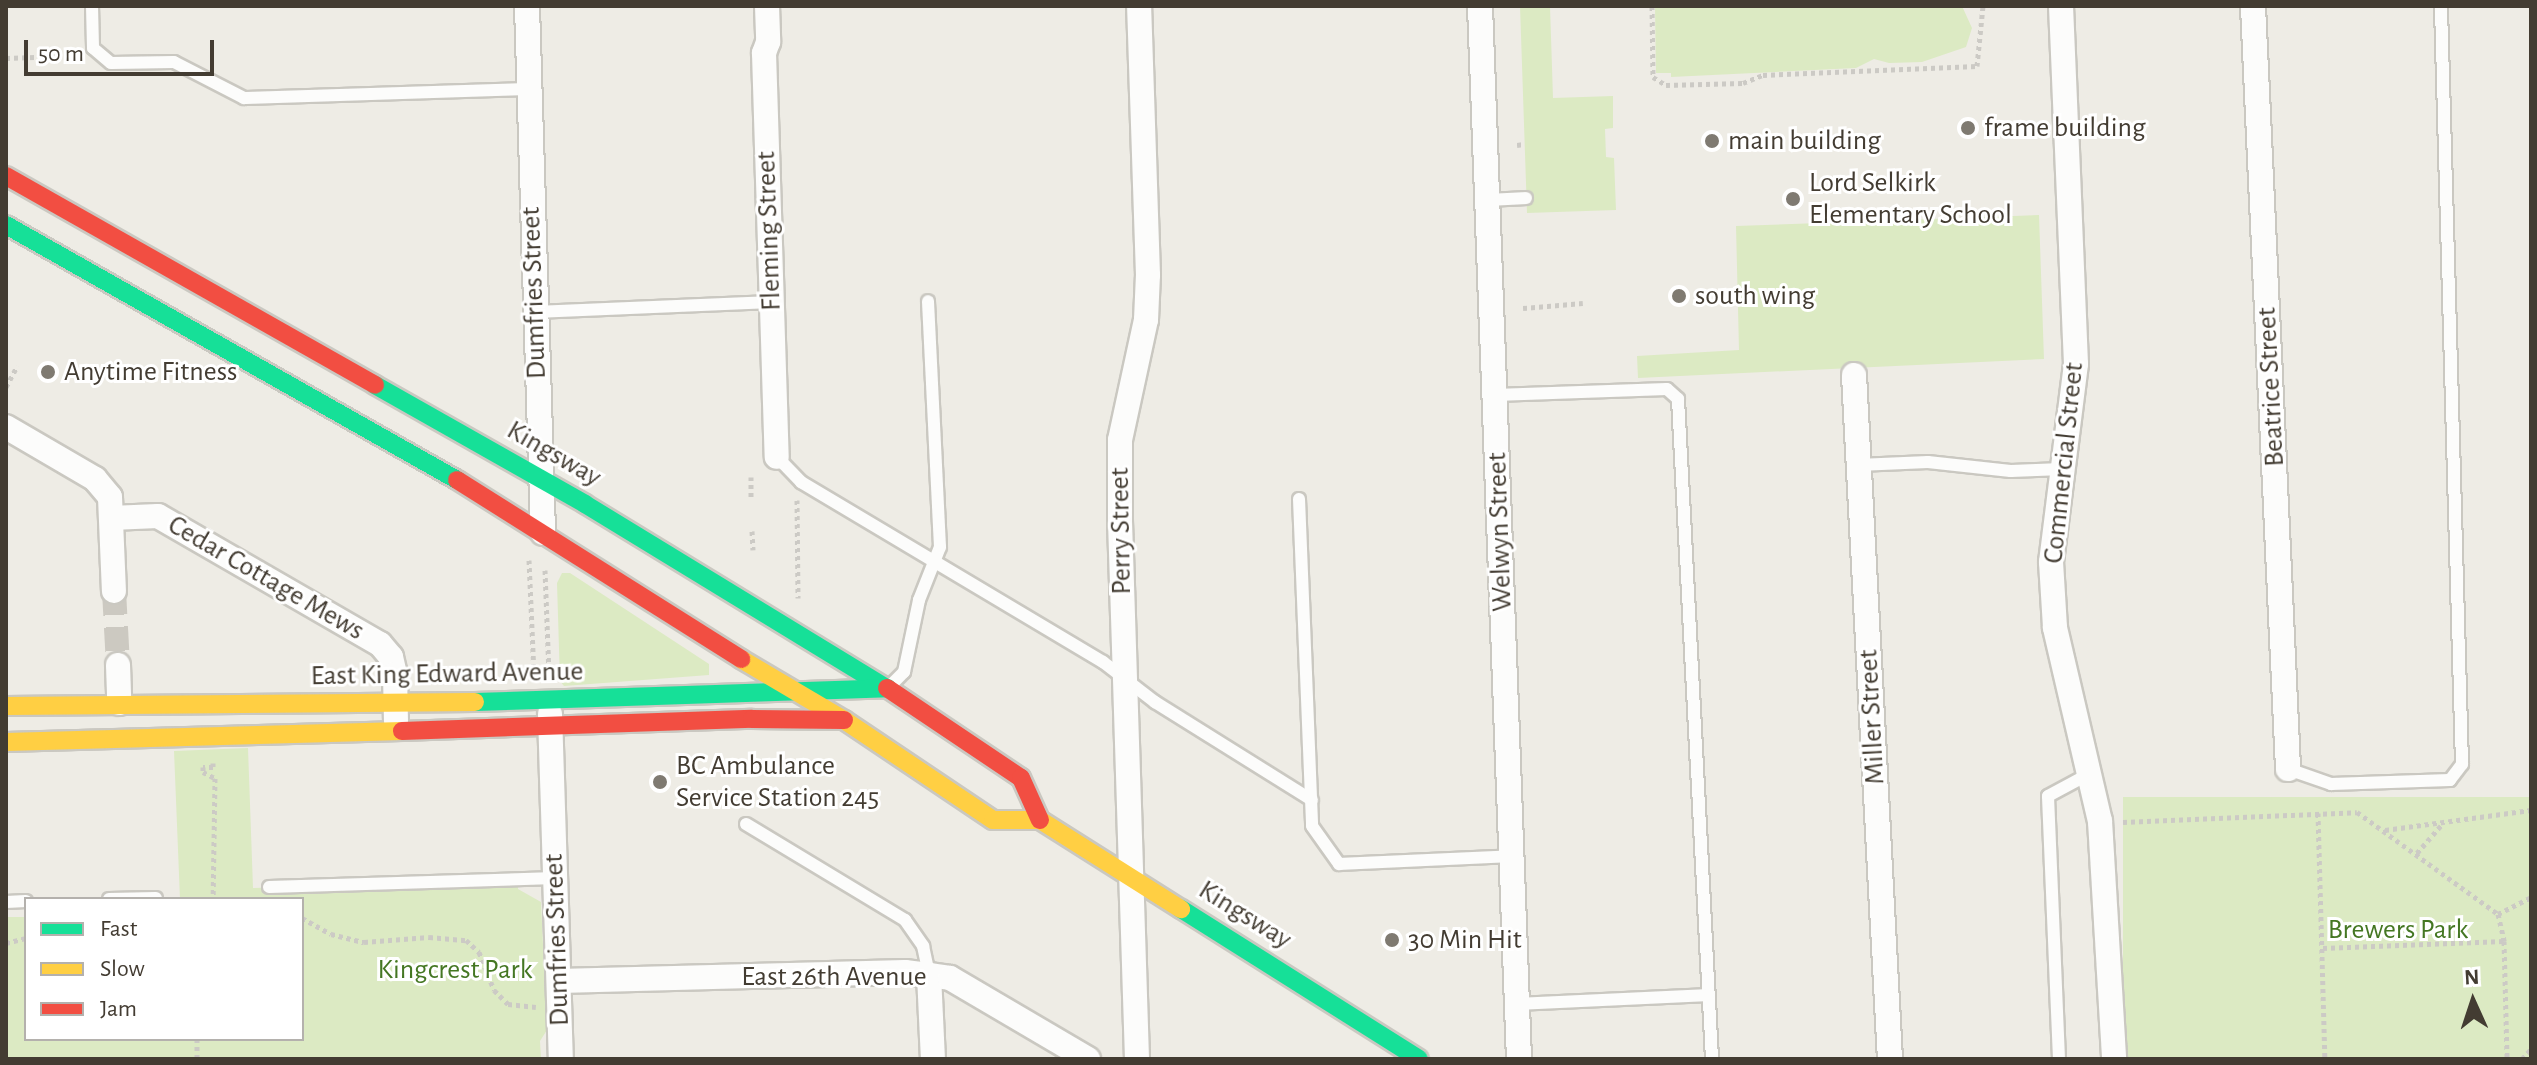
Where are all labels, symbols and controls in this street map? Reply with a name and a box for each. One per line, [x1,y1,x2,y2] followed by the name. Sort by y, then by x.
[28,24,218,74] scale bar
[38,42,84,66] text: 50 m
[1984,111,2146,145] place label: frame building
[1959,119,1977,137] marker: frame building
[1728,124,1881,158] place label: main building
[1703,132,1721,150] marker: main building
[749,151,789,311] street label: Fleming Street
[1809,166,2012,232] place label: Lord Selkirk Elementary School
[1784,190,1802,208] marker: Lord Selkirk Elementary School
[514,206,554,380] street label: Dumfries Street
[1695,279,1815,313] place label: south wing
[1670,287,1688,305] marker: south wing
[2250,306,2292,468] street label: Beatrice Street
[64,355,237,389] place label: Anytime Fitness
[2037,361,2091,565] street label: Commercial Street
[39,363,57,381] marker: Anytime Fitness
[501,414,607,494] street label: Kingsway
[1480,452,1520,612] street label: Welwyn Street
[1103,467,1139,595] street label: Perry Street
[162,508,370,648] street label: Cedar Cottage Mews
[1852,649,1892,785] street label: Miller Street
[310,655,584,693] street label: East King Edward Avenue
[676,749,879,815] place label: BC Ambulance Service Station 245
[651,773,669,791] marker: BC Ambulance Service Station 245
[537,853,577,1027] street label: Dumfries Street
[1192,873,1298,957] street label: Kingsway
[24,897,304,1041] legend
[2328,913,2468,947] park label: Brewers Park
[100,917,137,941] text: Fast
[1408,923,1522,957] place label: 30 Min Hit
[1383,931,1401,949] marker: 30 Min Hit
[378,953,532,987] park label: Kingcrest Park
[100,957,145,981] text: Slow
[741,960,927,994] street label: East 26th Avenue
[2433,961,2513,1041] north arrow
[2464,966,2480,988] text: N
[100,997,137,1021] text: Jam

